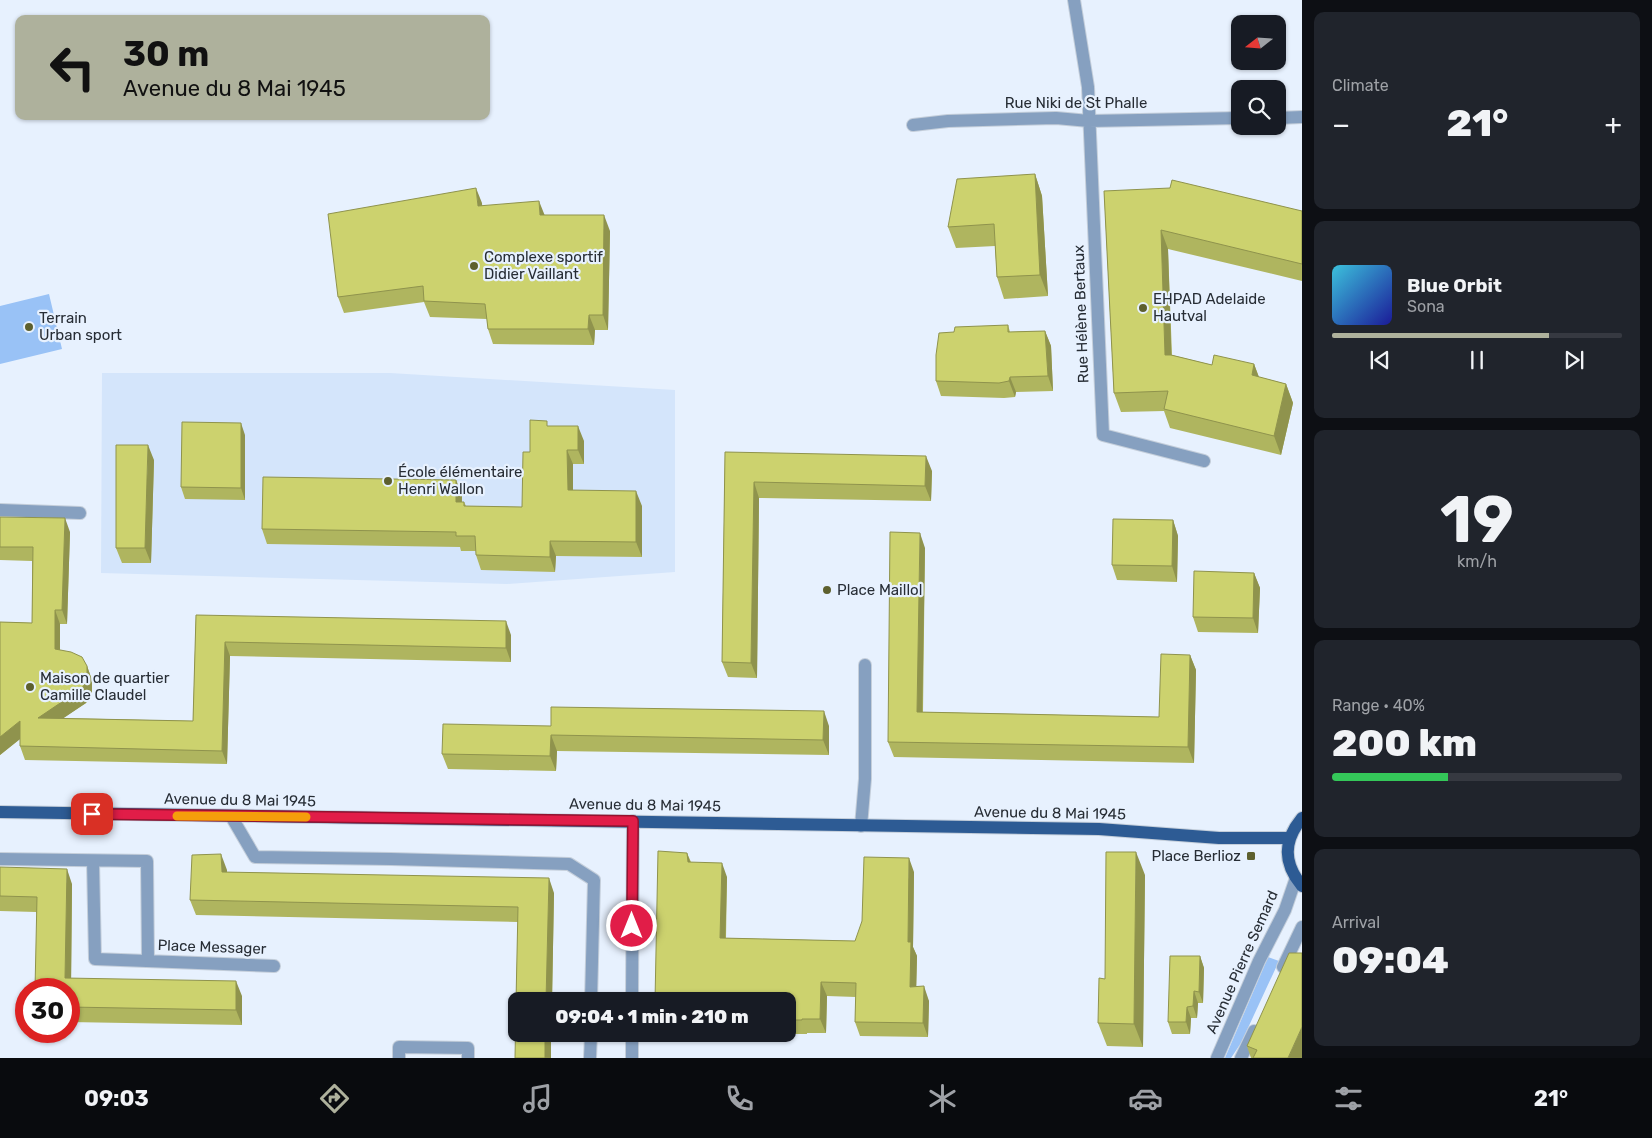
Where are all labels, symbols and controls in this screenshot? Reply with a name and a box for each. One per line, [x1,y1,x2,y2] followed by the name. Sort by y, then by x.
[1231,15,1286,70] north arrow
[1231,15,1286,135] map controls
[123,33,209,75] text: 30 m
[40,35,105,100] icon: left
[123,75,346,102] text: Avenue du 8 Mai 1945
[1332,76,1389,95] text: Climate
[1231,80,1286,135] button: search
[1005,94,1147,112] street label: Rue Niki de St Phalle
[1447,100,1508,146] text: 21°
[1332,108,1350,141] text: −
[1605,108,1622,141] text: +
[1070,244,1092,384] street label: Rue Hélène Bertaux
[484,248,603,283] place label: Complexe sportif Didier Vaillant
[468,260,480,272] marker: Complexe sportif Didier Vaillant
[1407,274,1502,297] text: Blue Orbit
[1153,290,1266,325] place label: EHPAD Adelaide Hautval
[1407,297,1445,316] text: Sona
[1137,302,1149,314] marker: EHPAD Adelaide Hautval
[39,309,122,344] place label: Terrain Urban sport
[23,321,35,333] marker: Terrain Urban sport
[1366,346,1394,374] icon: previous
[1463,346,1491,374] icon: pause
[1560,346,1588,374] icon: next
[398,463,523,498] place label: École élémentaire Henri Wallon
[382,475,394,487] marker: École élémentaire Henri Wallon
[1440,481,1514,558] text: 19
[1457,552,1497,571] text: km/h
[837,581,922,599] place label: Place Maillol
[821,584,833,596] marker: Place Maillol
[40,669,170,704] place label: Maison de quartier Camille Claudel
[24,681,36,693] marker: Maison de quartier Camille Claudel
[1332,696,1425,715] text: Range · 40%
[1332,720,1477,766] text: 200 km
[164,790,316,810] street label: Avenue du 8 Mai 1945
[71,793,113,835] pin
[569,795,721,815] street label: Avenue du 8 Mai 1945
[78,800,106,828] icon: arrive
[974,803,1126,823] street label: Avenue du 8 Mai 1945
[1152,847,1241,865] place label: Place Berlioz
[1245,850,1257,862] marker: Place Berlioz
[1202,888,1282,1036] street label: Avenue Pierre Semard
[605,899,657,951] position arrow
[1332,913,1380,932] text: Arrival
[157,936,267,958] street label: Place Messager
[1332,937,1449,983] text: 09:04
[15,978,80,1043] speed limit sign: 30
[555,1005,749,1028] text: 09:04 · 1 min · 210 m
[317,1081,352,1116] icon: directions
[520,1081,555,1116] icon: music
[722,1081,757,1116] icon: phone
[925,1081,960,1116] icon: climate
[1128,1081,1163,1116] icon: car
[1331,1081,1366,1116] icon: filters
[84,1085,149,1112] text: 09:03
[1534,1085,1568,1112] text: 21°

